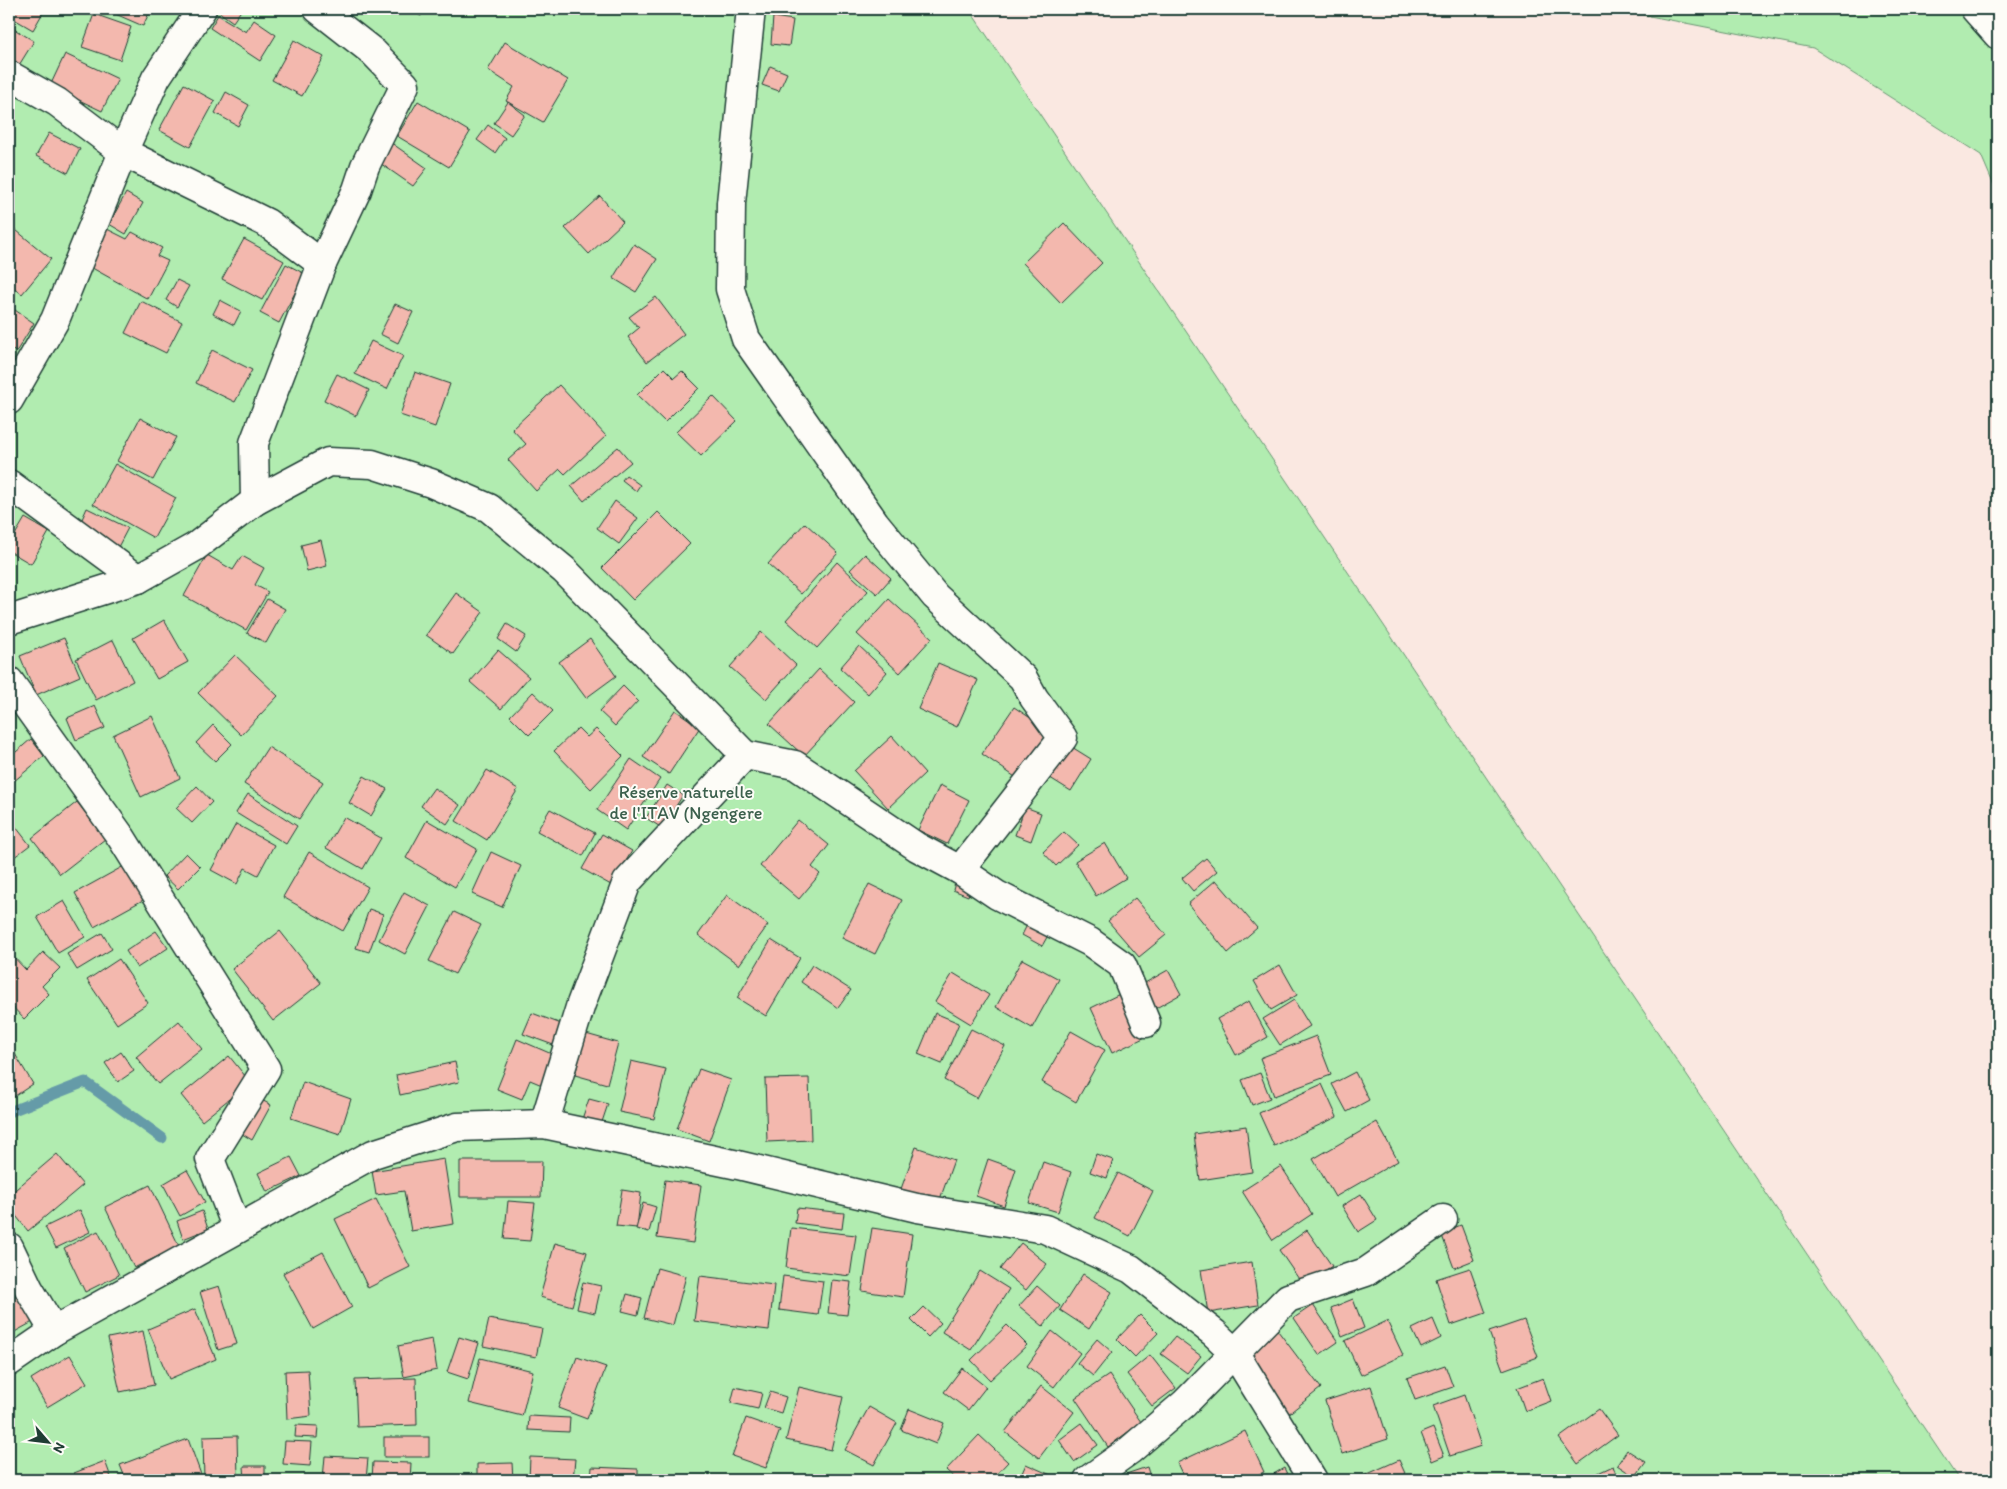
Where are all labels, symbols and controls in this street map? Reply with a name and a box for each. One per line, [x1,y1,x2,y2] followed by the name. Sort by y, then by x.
[610,781,762,824] park label: Réserve naturelle de l'ITAV (Ngengere
[22,1416,72,1466] north arrow
[49,1440,69,1456] text: N

